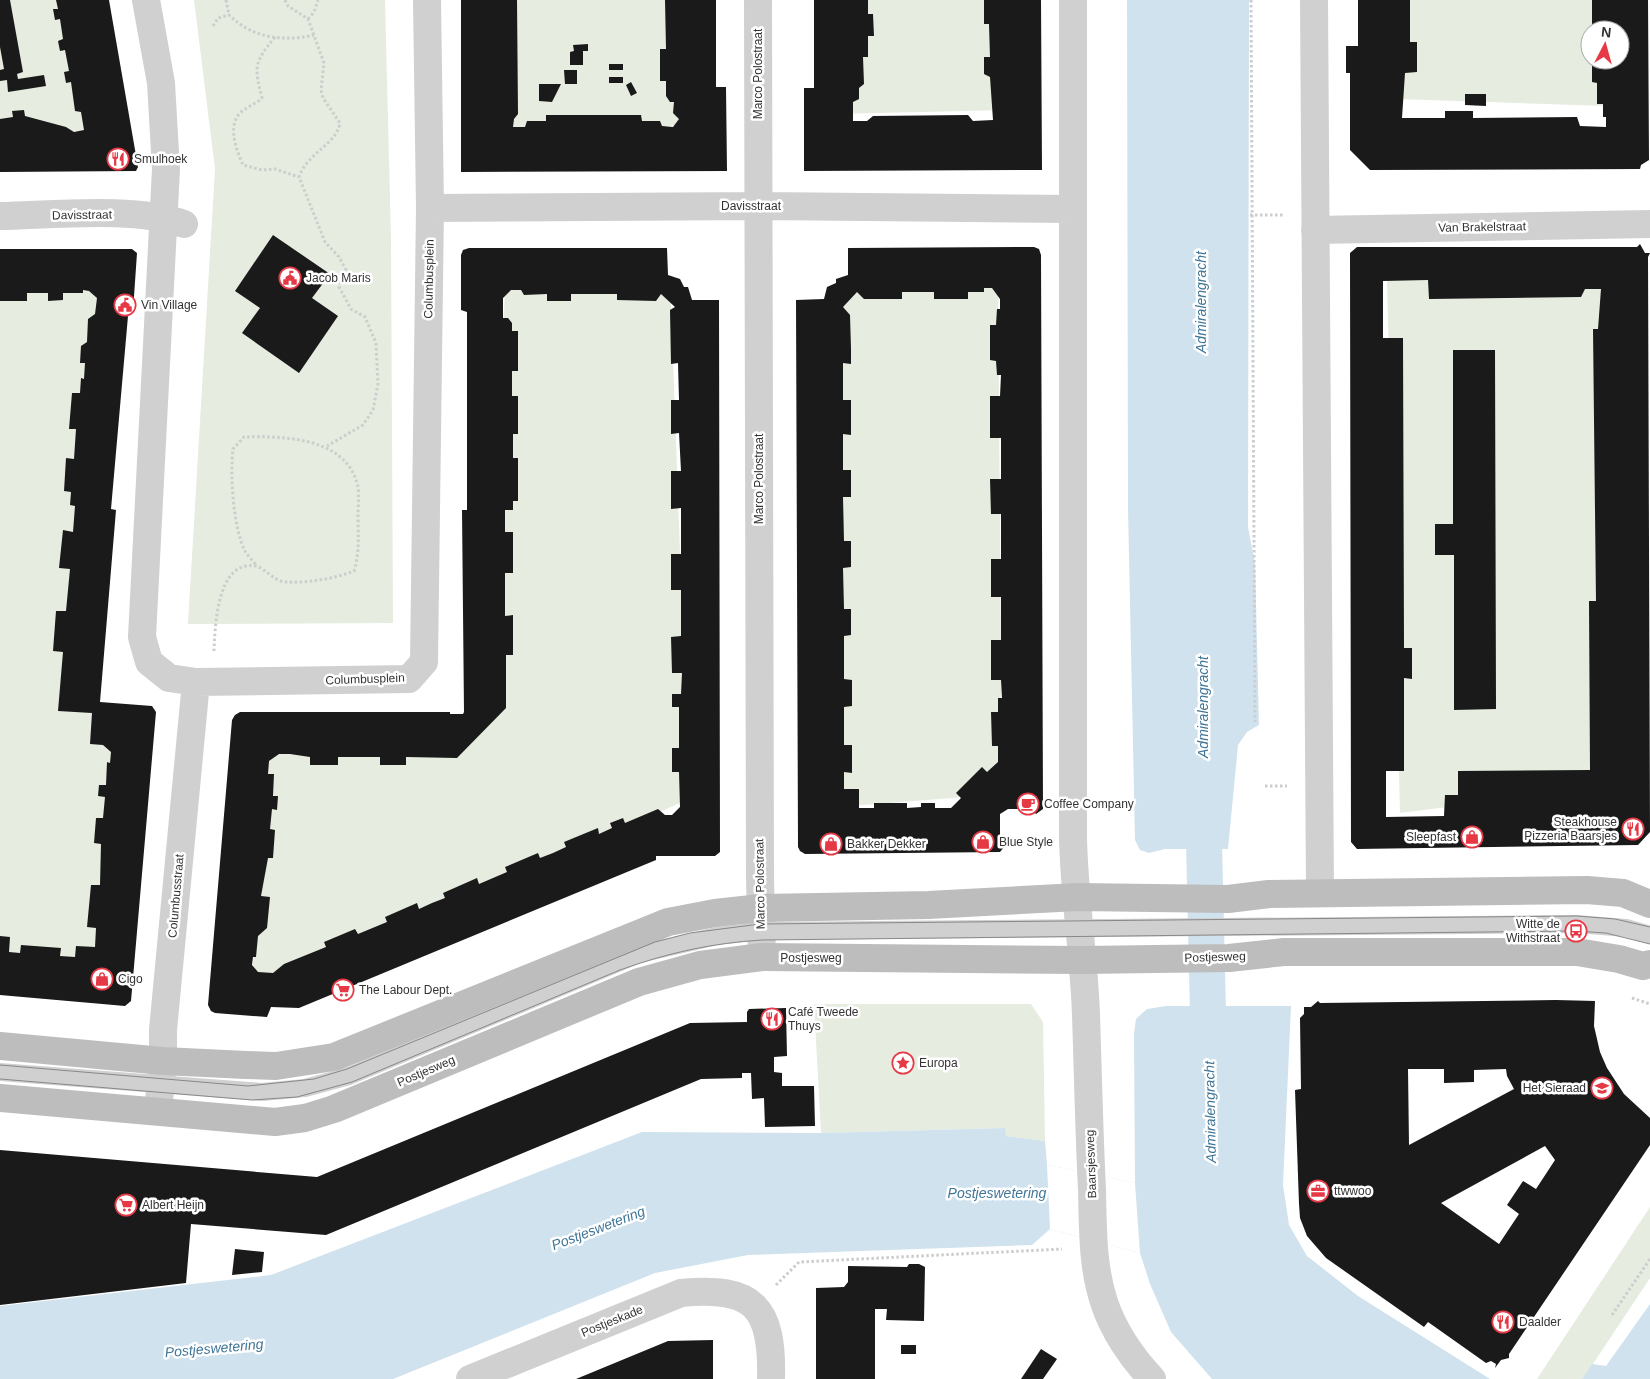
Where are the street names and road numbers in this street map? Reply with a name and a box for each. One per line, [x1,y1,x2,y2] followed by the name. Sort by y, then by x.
[751,28,765,119] street label: Marco Polostraat
[721,199,782,213] street label: Davisstraat
[52,207,113,223] street label: Davisstraat
[1438,219,1527,235] street label: Van Brakelstraat
[421,239,437,319] street label: Columbusplein
[752,433,766,524] street label: Marco Polostraat
[325,671,405,687] street label: Columbusplein
[752,838,768,929] street label: Marco Polostraat
[165,853,187,938] street label: Columbusstraat
[1184,949,1246,965] street label: Postjesweg
[780,951,842,965] street label: Postjesweg
[395,1053,457,1089] street label: Postjesweg
[1083,1129,1099,1199] street label: Baarsjesweg
[579,1302,645,1340] street label: Postjeskade

